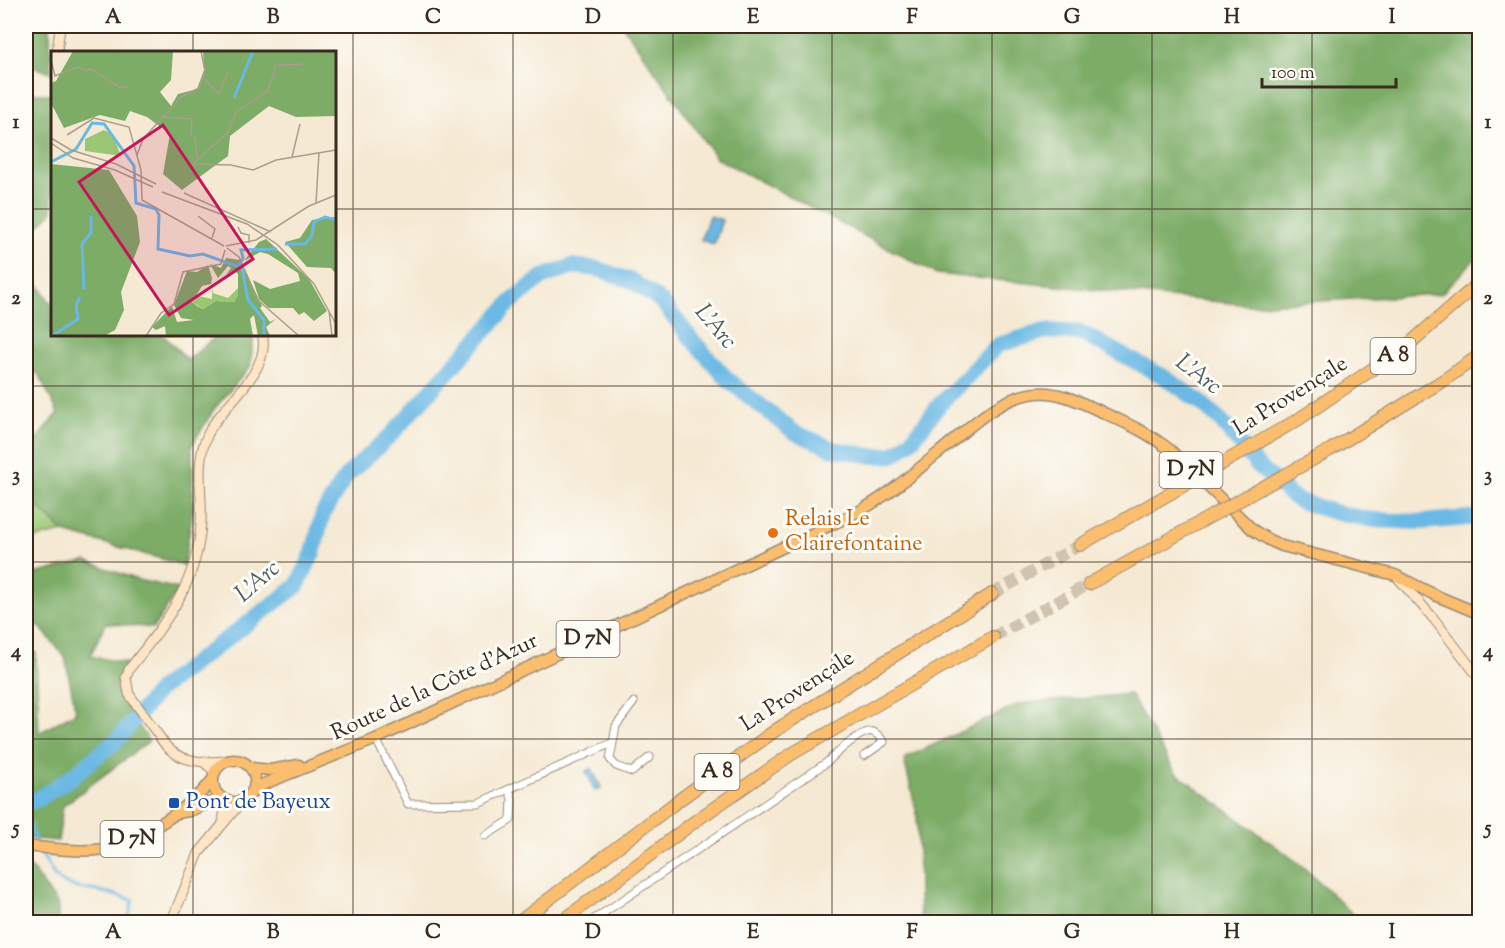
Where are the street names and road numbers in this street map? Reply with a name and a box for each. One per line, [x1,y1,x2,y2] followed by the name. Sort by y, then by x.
[1370,338,1416,374] road number: A 8
[1227,349,1355,445] street label: La Provençale
[1160,452,1222,488] road number: D 7N
[556,621,620,657] road number: D 7N
[326,626,544,750] street label: Route de la Côte d'Azur
[735,643,861,741] street label: La Provençale
[694,754,740,790] road number: A 8
[100,821,164,857] road number: D 7N

